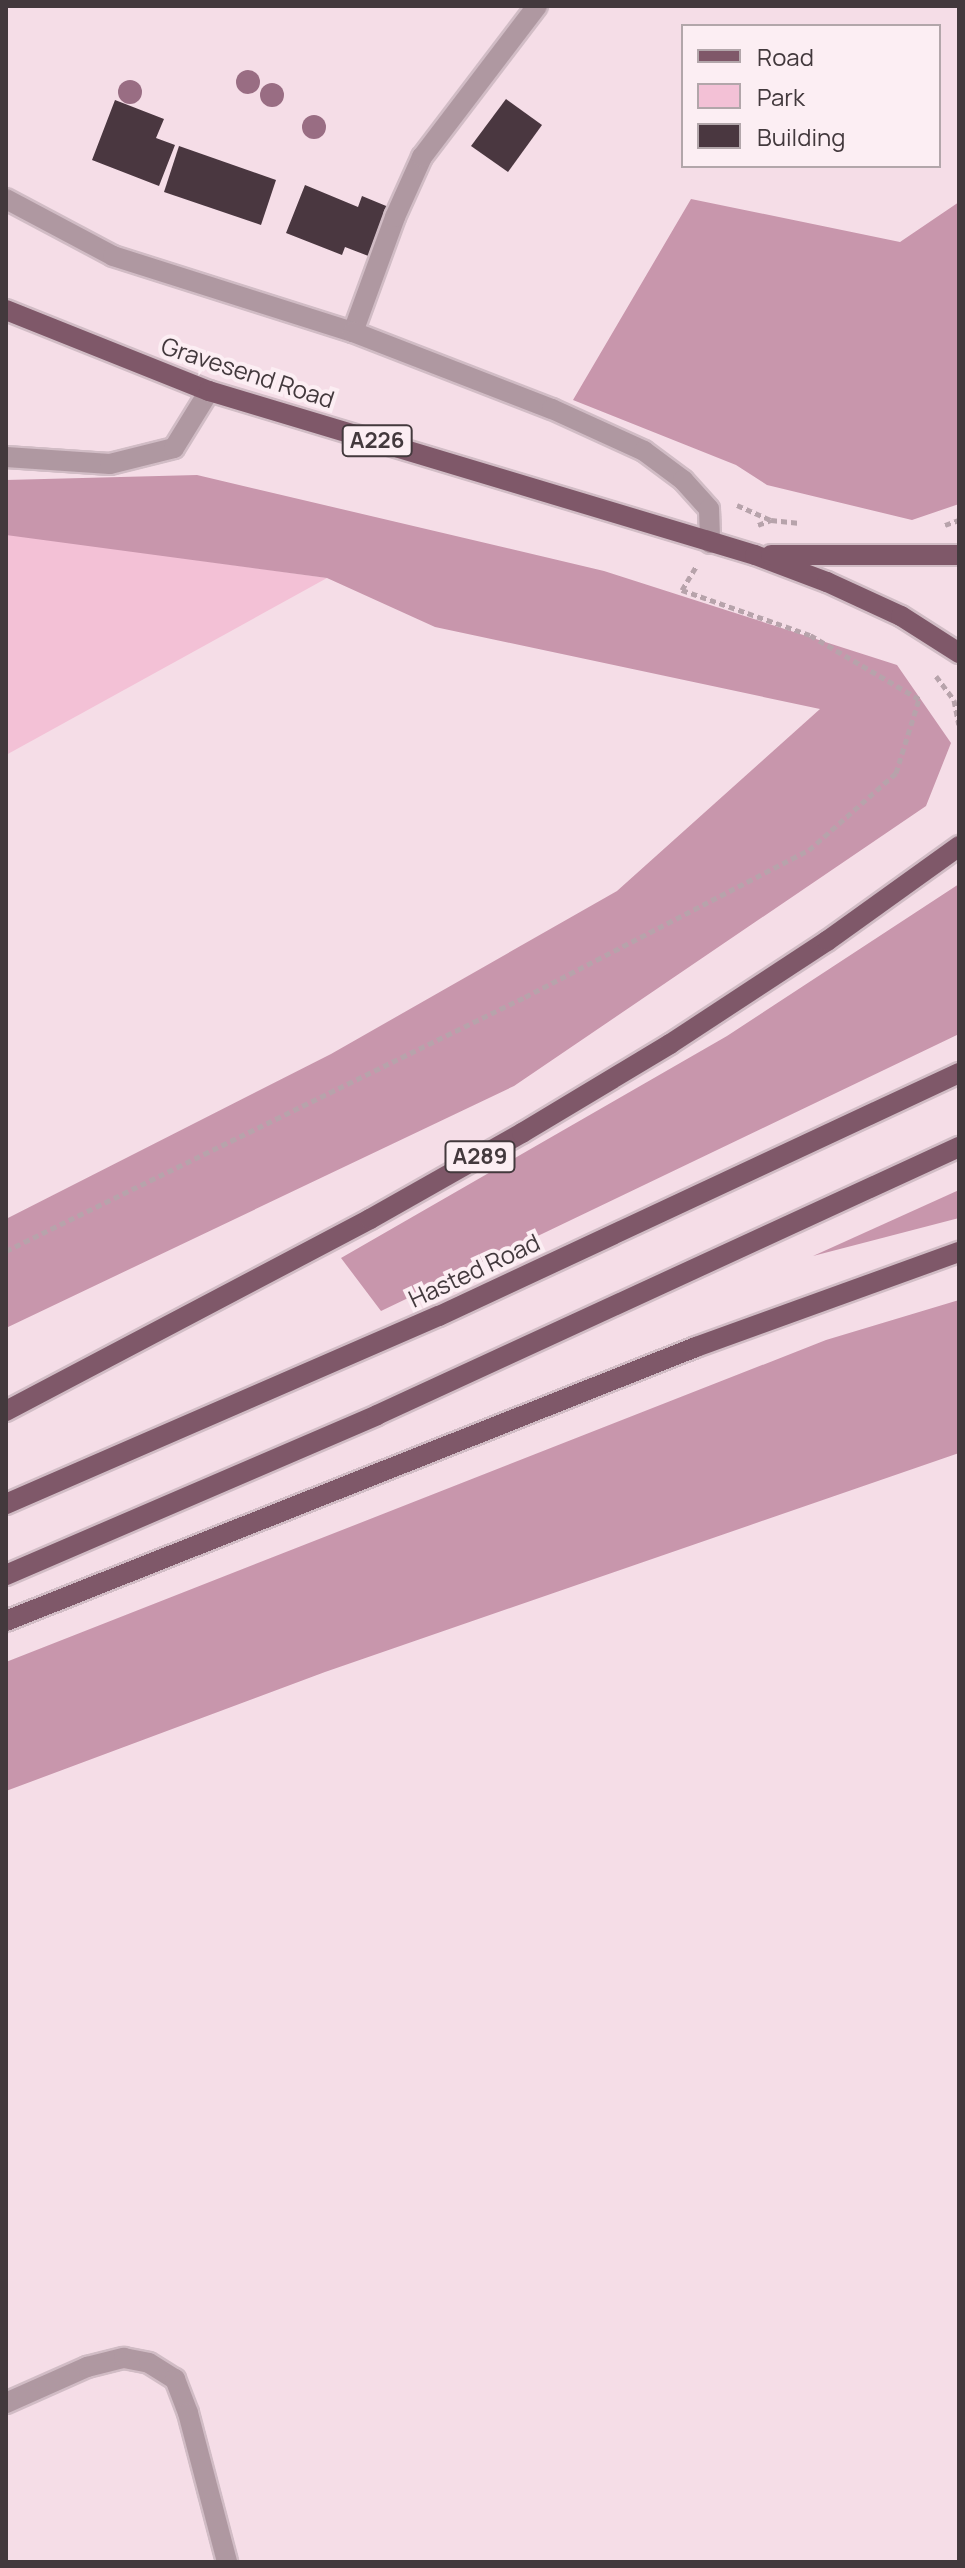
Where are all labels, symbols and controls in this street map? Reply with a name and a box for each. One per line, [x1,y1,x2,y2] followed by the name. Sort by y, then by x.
[681,24,941,168] legend
[757,40,814,73] text: Road
[757,80,805,113] text: Park
[757,120,845,153] text: Building
[158,330,338,414] street label: Gravesend Road
[341,423,413,459] road number: A226
[444,1139,516,1175] road number: A289
[404,1227,544,1313] street label: Hasted Road

